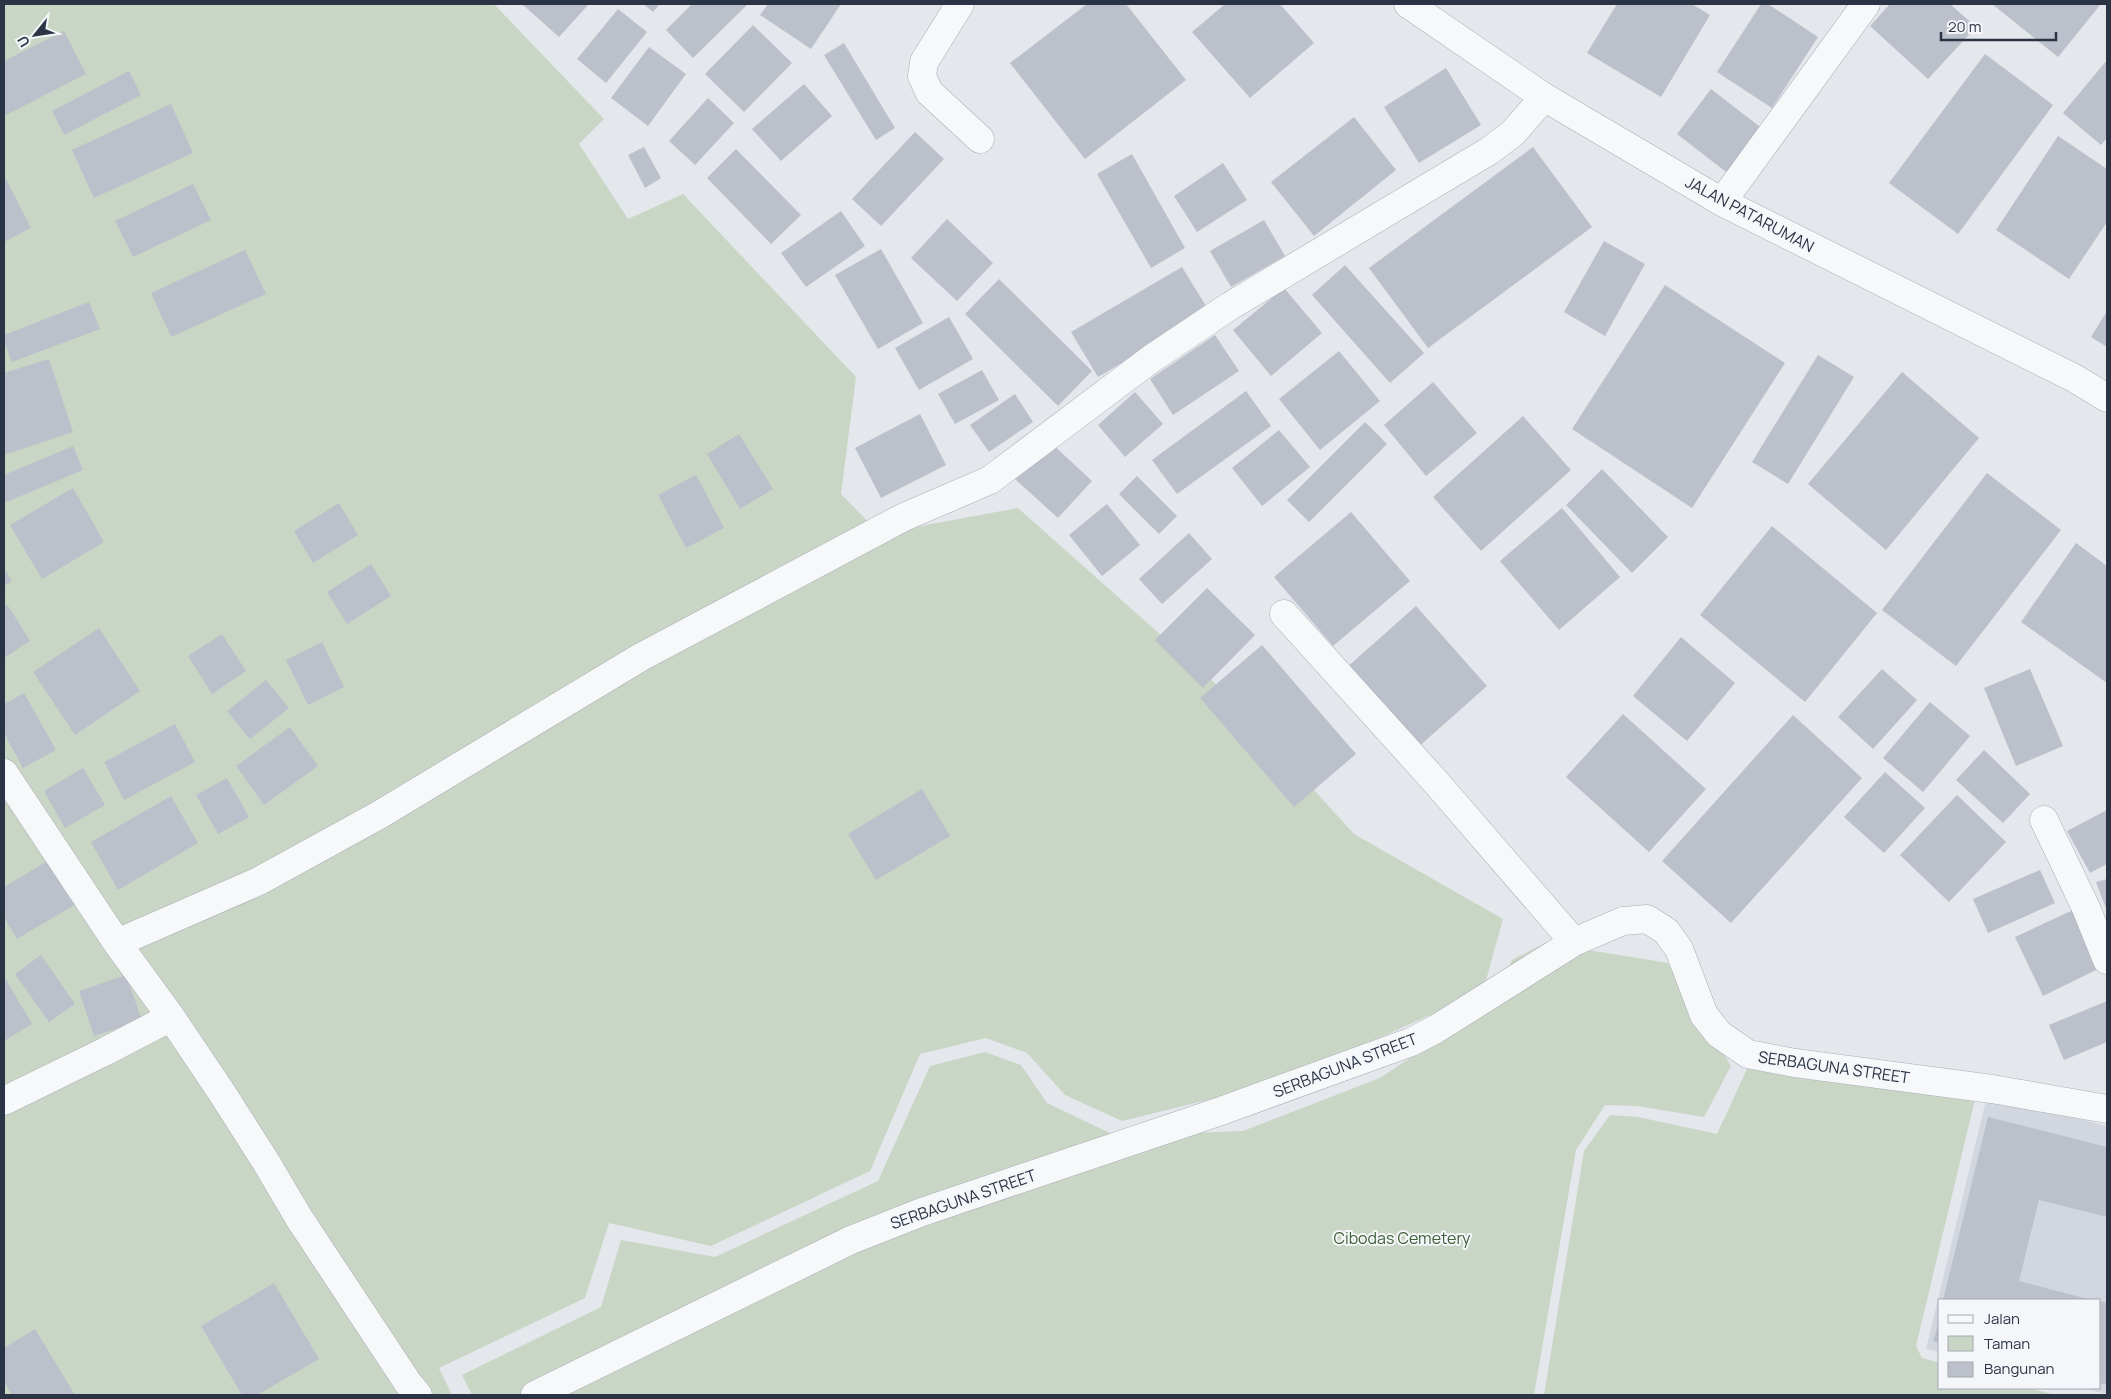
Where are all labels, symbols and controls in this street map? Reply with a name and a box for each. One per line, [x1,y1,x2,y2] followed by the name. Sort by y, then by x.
[10,10,60,60] north arrow
[1941,10,2056,42] scale bar
[1948,16,1981,37] text: 20 m
[13,33,34,51] text: U
[1682,171,1818,257] street label: JALAN PATARUMAN
[1270,1027,1421,1103] street label: SERBAGUNA STREET
[1757,1045,1912,1089] street label: SERBAGUNA STREET
[887,1164,1039,1234] street label: SERBAGUNA STREET
[1333,1227,1471,1249] park label: Cibodas Cemetery
[1938,1299,2101,1389] legend
[1984,1308,2020,1329] text: Jalan
[1984,1333,2030,1354] text: Taman
[1984,1358,2054,1379] text: Bangunan

